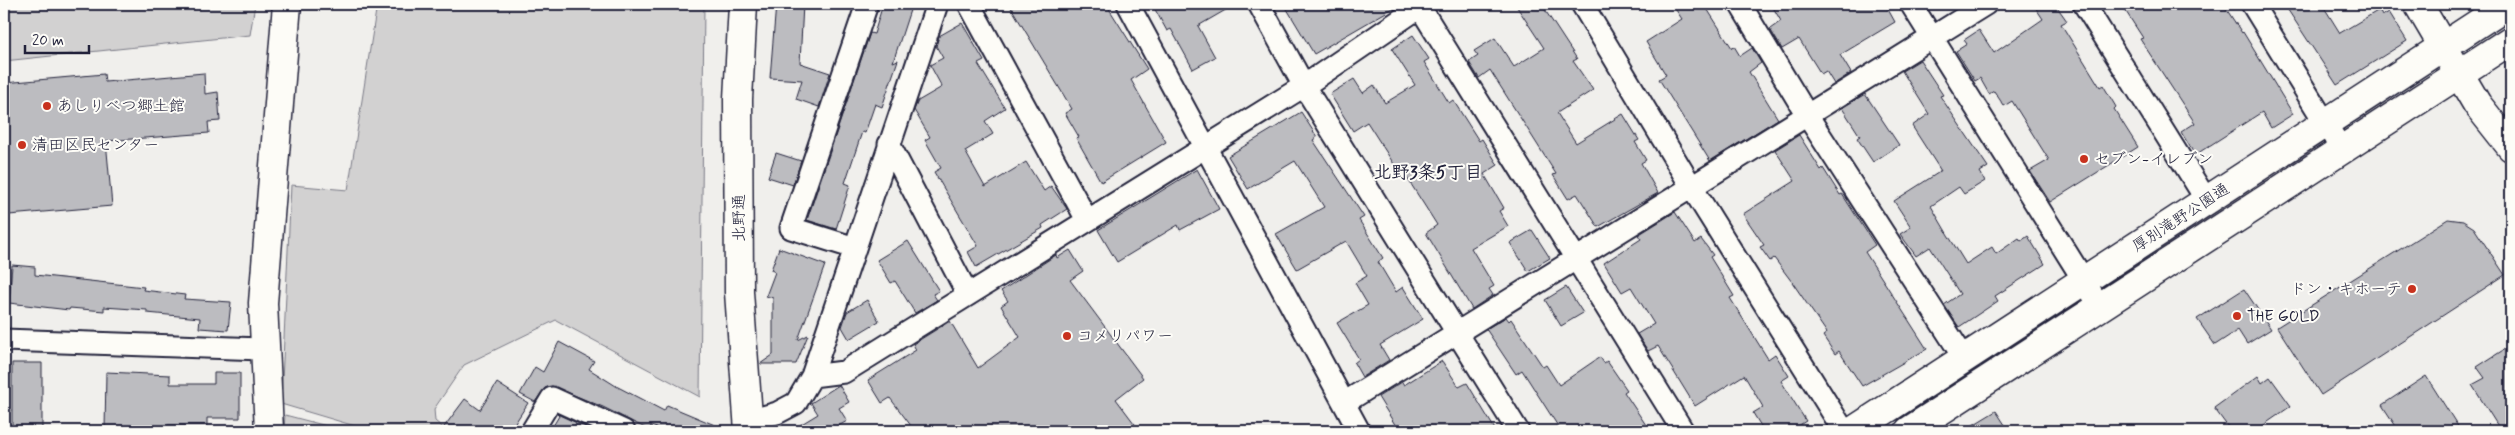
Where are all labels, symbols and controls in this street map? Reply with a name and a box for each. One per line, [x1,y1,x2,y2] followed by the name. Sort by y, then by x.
[25,22,89,54] scale bar
[32,31,64,51] text: 20 m
[57,96,185,117] place label: あしりべつ郷土館
[41,100,53,112] marker: あしりべつ郷土館
[32,135,159,156] place label: 清田区民センター
[16,139,28,151] marker: 清田区民センター
[2094,149,2213,170] place label: セブン-イレブン
[2078,153,2090,165] marker: セブン-イレブン
[1374,161,1482,185] district label: 北野3条5丁目
[2128,179,2234,257] street label: 厚別滝野公園通
[729,194,750,242] street label: 北野通
[2290,279,2402,300] place label: ドン・キホーテ
[2406,283,2418,295] marker: ドン・キホーテ
[2247,306,2320,327] place label: THE GOLD
[2231,310,2243,322] marker: THE GOLD
[1077,326,1173,347] place label: コメリパワー
[1061,330,1073,342] marker: コメリパワー

